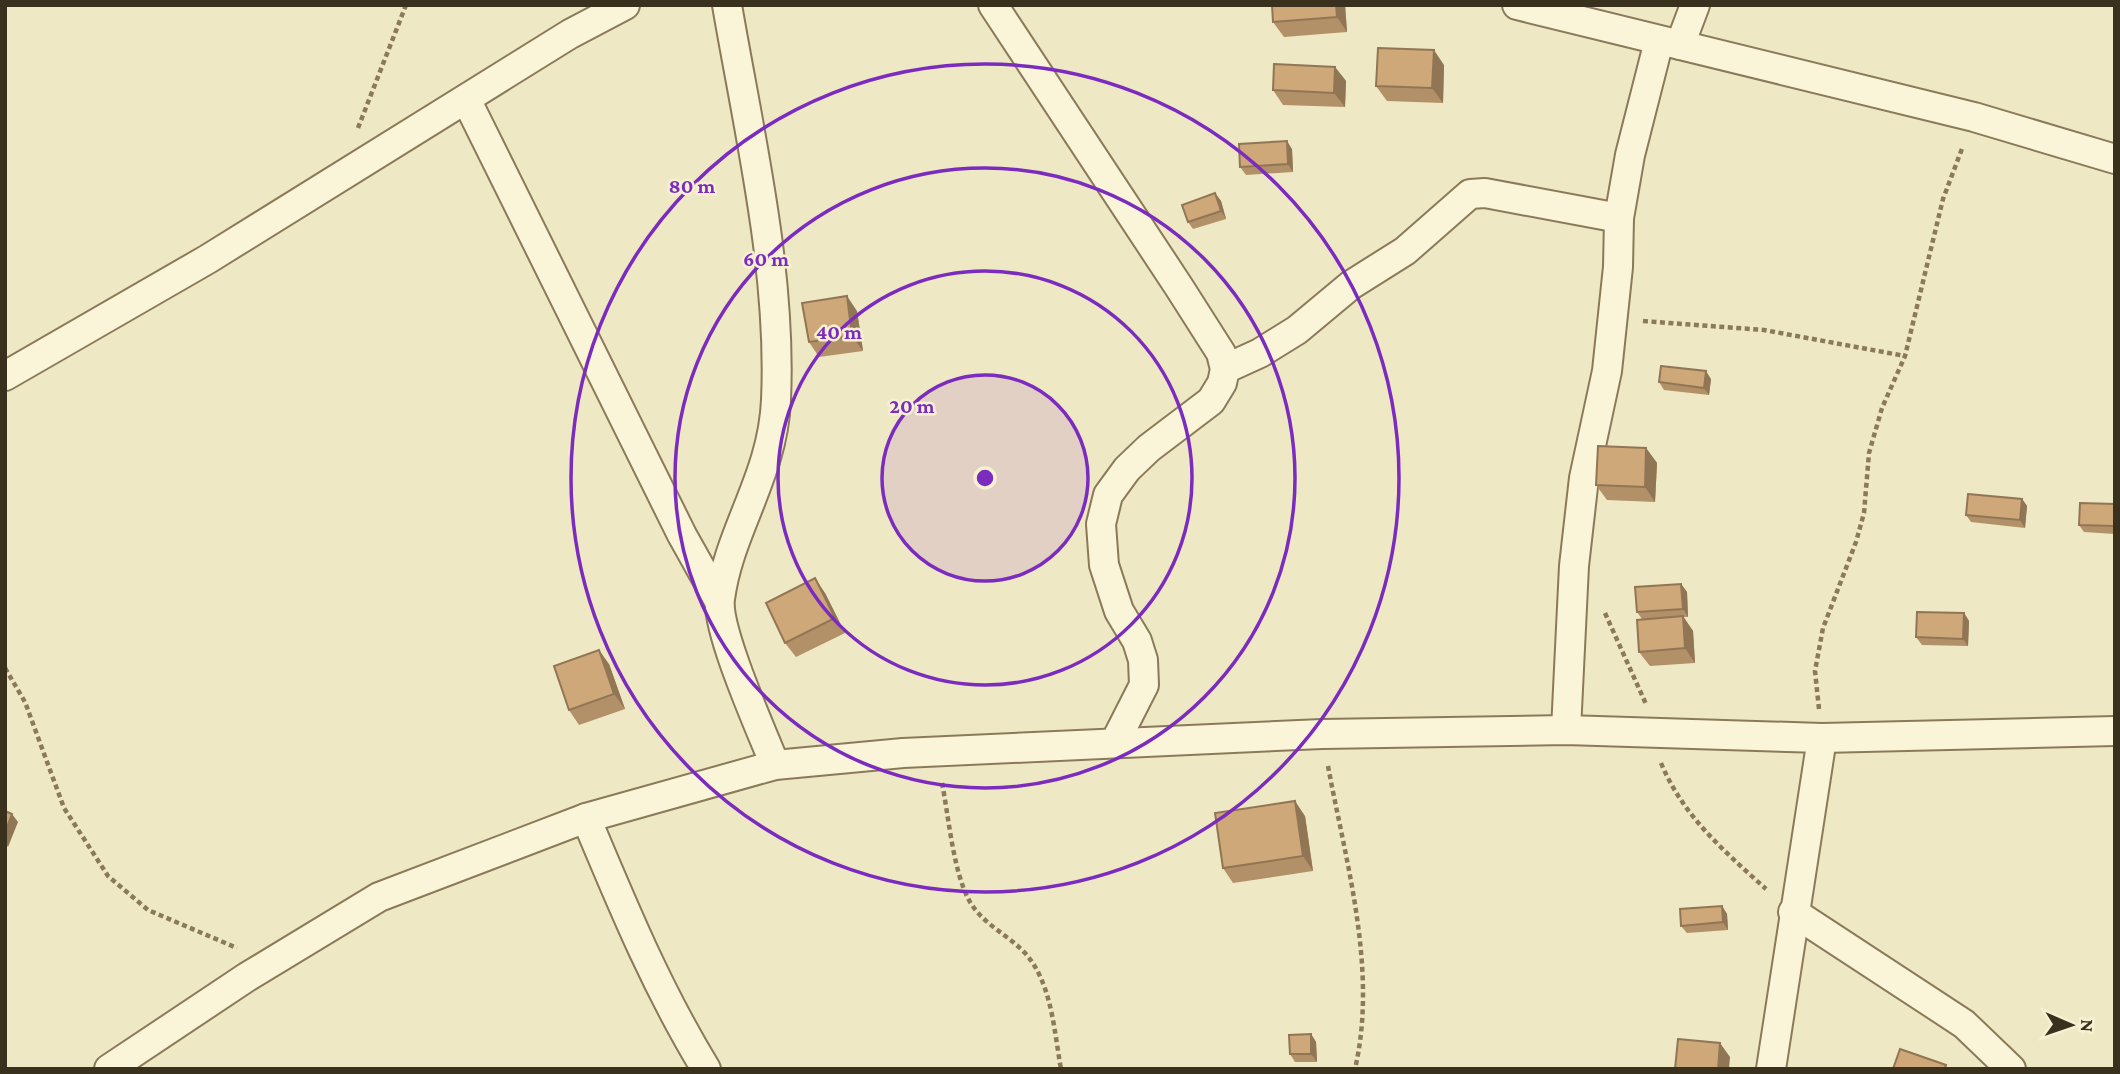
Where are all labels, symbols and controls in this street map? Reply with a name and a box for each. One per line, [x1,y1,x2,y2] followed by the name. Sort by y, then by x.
[669,174,716,198] text: 80 m
[743,247,789,271] text: 60 m
[816,320,862,344] text: 40 m
[889,394,935,418] text: 20 m
[973,466,997,490] centre of rings
[2036,990,2106,1060] north arrow
[2077,1019,2098,1032] text: N

